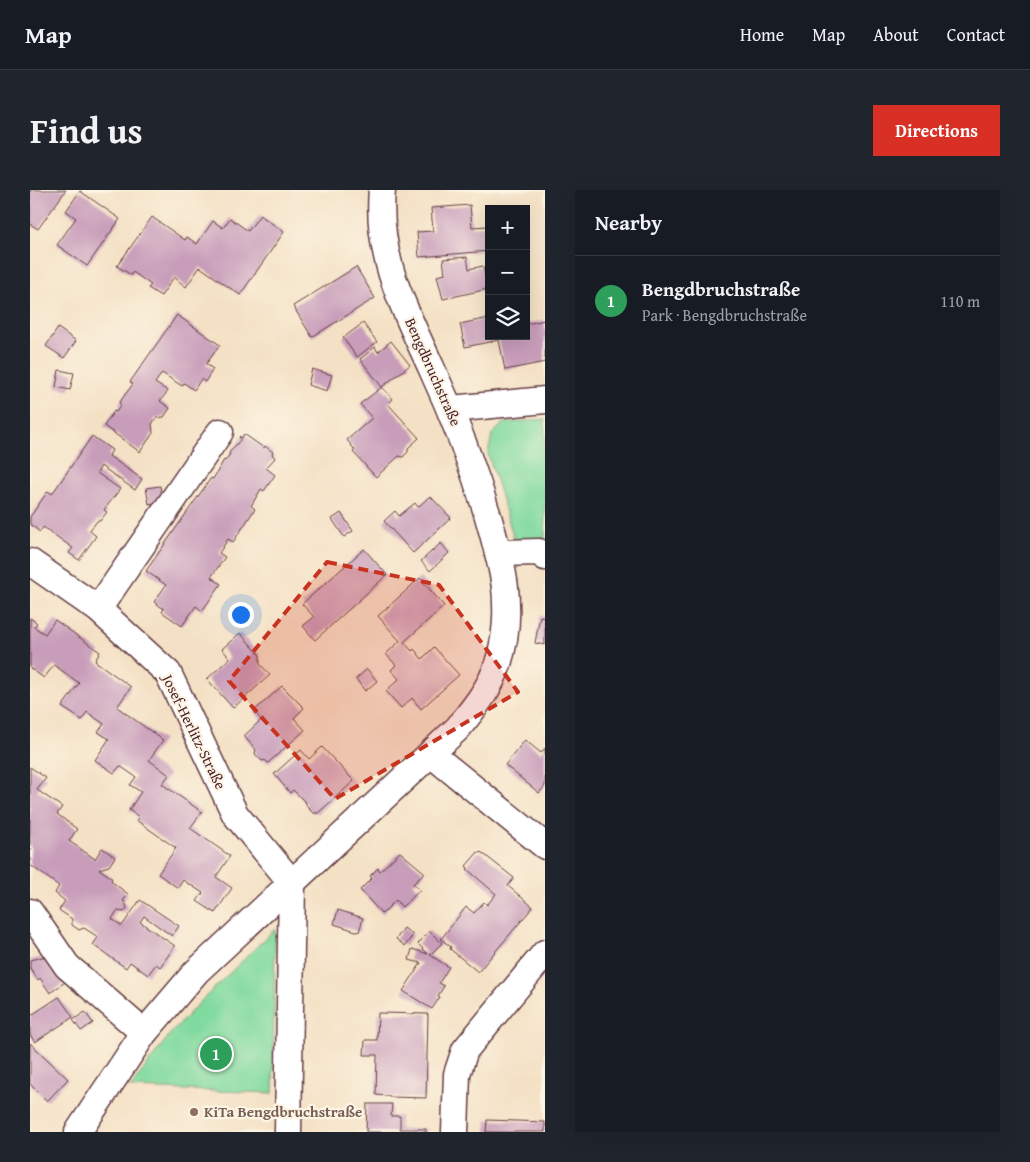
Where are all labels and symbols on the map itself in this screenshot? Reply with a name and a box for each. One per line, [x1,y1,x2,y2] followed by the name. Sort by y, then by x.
[400,314,467,429] street label: Bengdbruchstraße
[228,602,254,628] your location
[157,669,231,793] street label: Josef-Herlitz-Straße
[200,1035,232,1073] pin: 1
[204,1101,362,1122] place label: KiTa Bengdbruchstraße
[188,1106,200,1118] marker: KiTa Bengdbruchstraße

